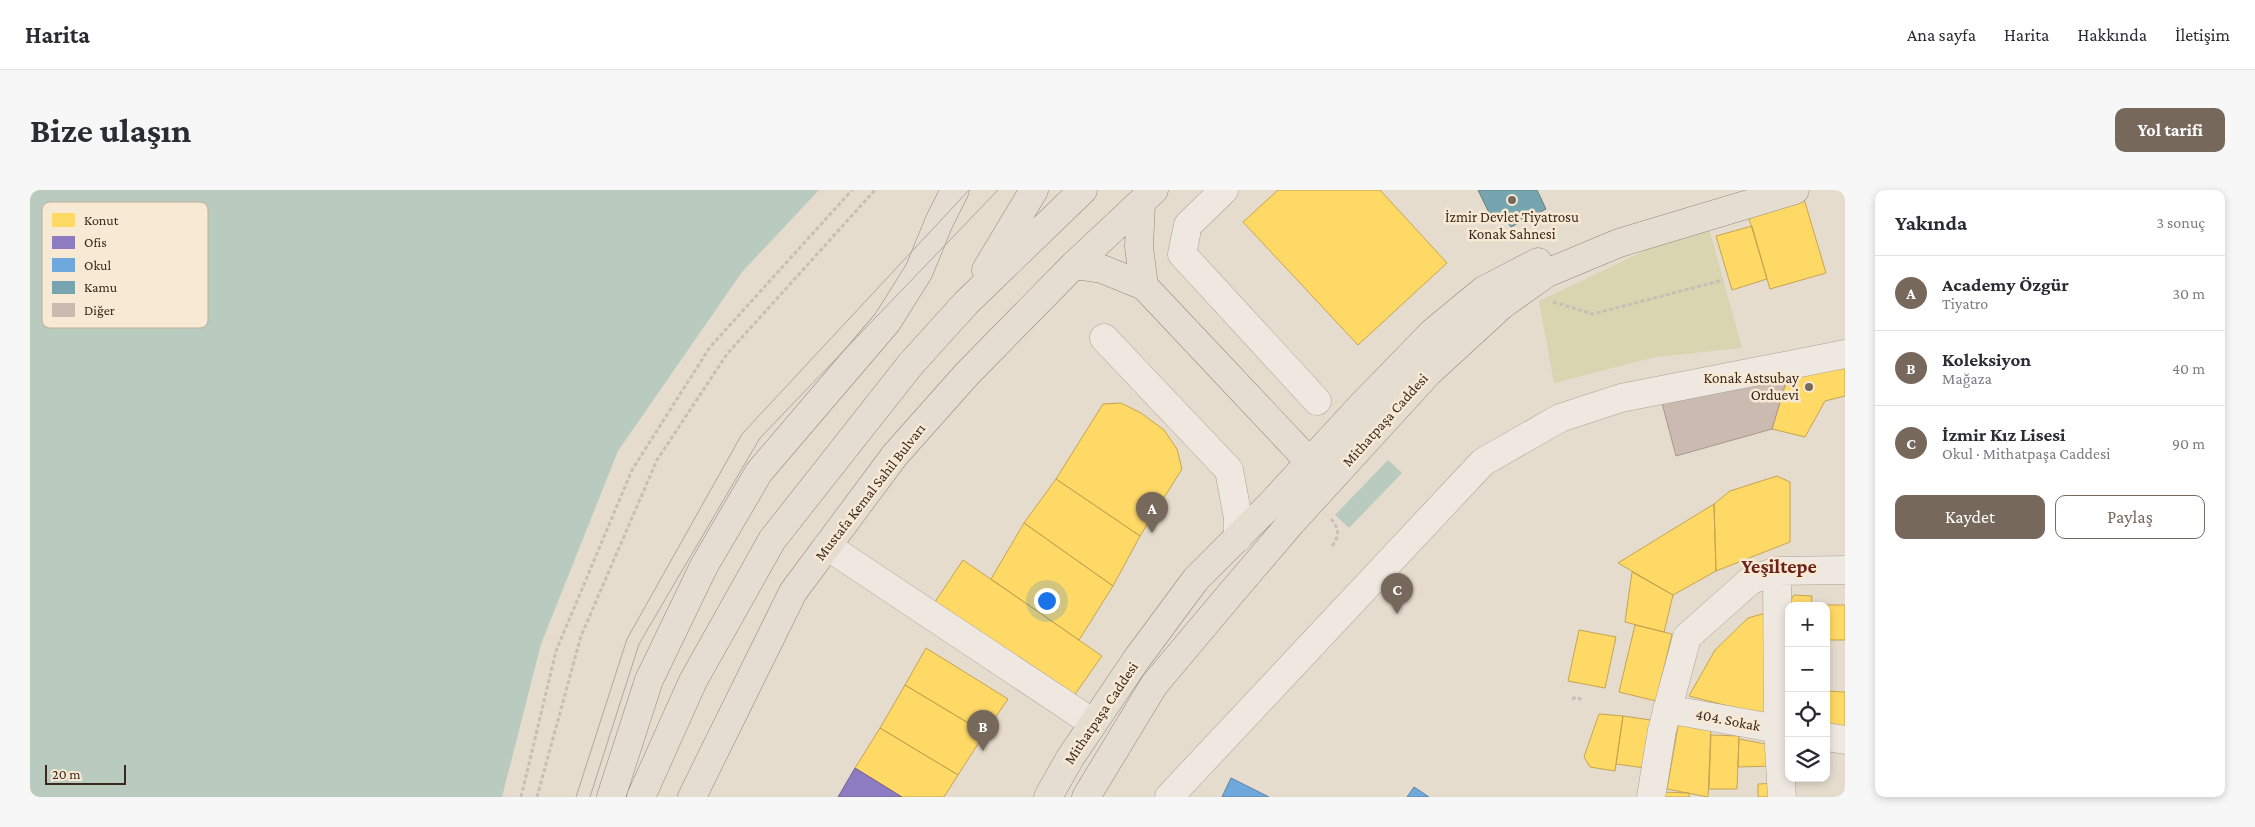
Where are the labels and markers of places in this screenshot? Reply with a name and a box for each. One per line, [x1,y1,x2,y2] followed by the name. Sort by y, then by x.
[1506,194,1518,206] marker: İzmir Devlet Tiyatrosu Konak Sahnesi
[1445,209,1579,242] place label: İzmir Devlet Tiyatrosu Konak Sahnesi
[1704,370,1799,403] place label: Konak Astsubay Orduevi
[1803,381,1815,393] marker: Konak Astsubay Orduevi
[1136,492,1168,533] pin: A
[1381,573,1413,614] pin: C
[967,710,999,751] pin: B

